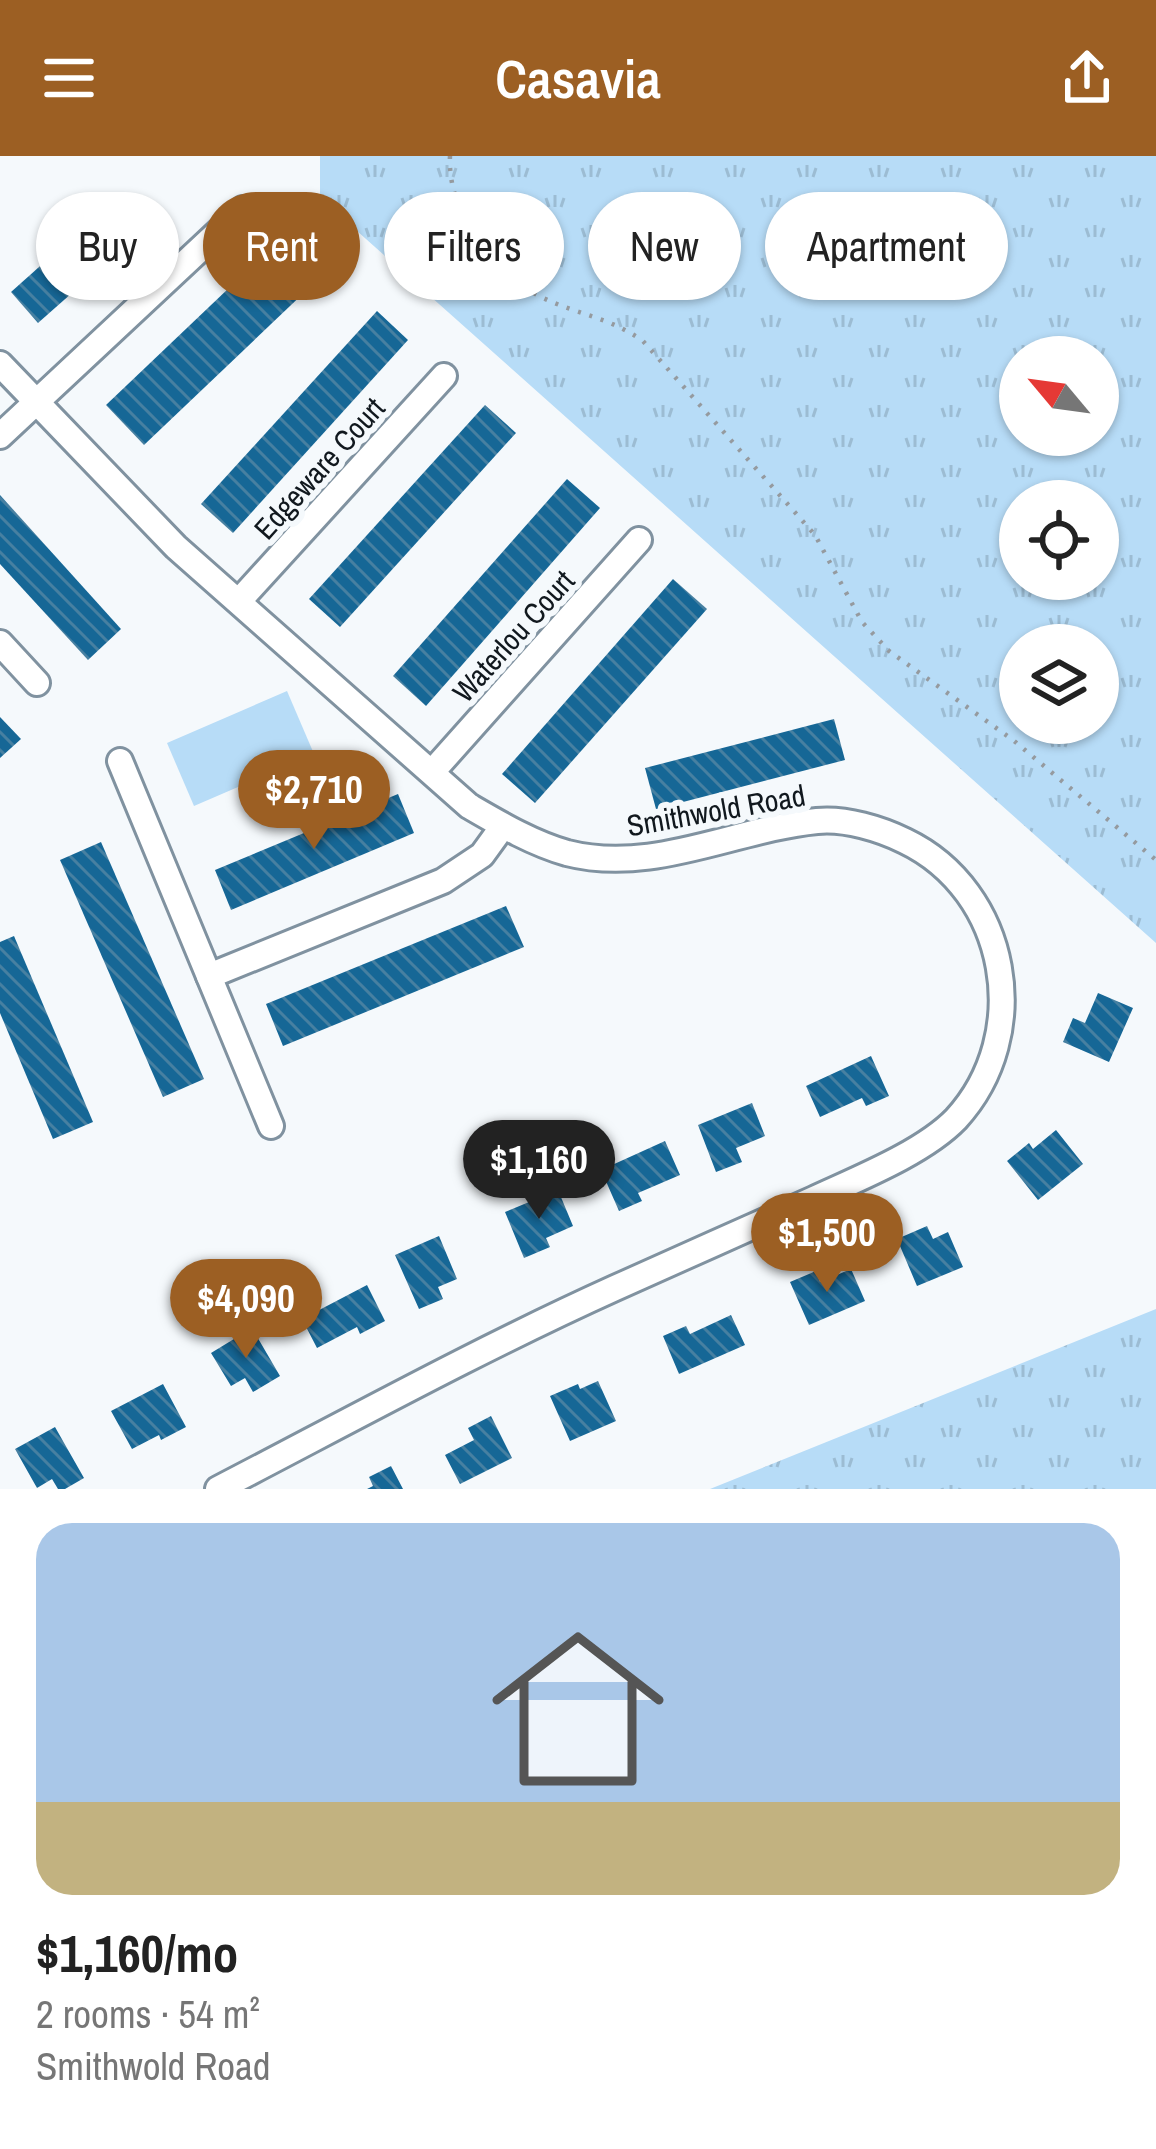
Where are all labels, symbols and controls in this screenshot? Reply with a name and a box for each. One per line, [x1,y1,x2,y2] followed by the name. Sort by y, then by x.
[495,42,661,115] text: Casavia
[36,45,102,111] icon: menu
[1054,45,1120,111] icon: share
[36,192,179,300] chip: Buy
[203,192,360,300] chip: Rent
[384,192,564,300] chip: Filters
[588,192,741,300] chip: New
[765,192,1008,300] chip: Apartment
[999,336,1119,456] north arrow
[999,336,1119,744] map controls
[245,388,393,547] street label: Edgeware Court
[999,480,1119,600] button: locate
[443,561,583,711] street label: Waterlou Court
[999,624,1119,744] button: layers
[216,750,412,852] pin: $2,710
[265,763,363,815] text: $2,710
[624,775,808,845] street label: Smithwold Road
[441,1120,637,1222] pin: $1,160
[490,1133,588,1185] text: $1,160
[729,1193,925,1295] pin: $1,500
[778,1206,876,1258] text: $1,500
[148,1259,344,1361] pin: $4,090
[197,1272,295,1324] text: $4,090
[470,1601,686,1817] icon: home
[36,1919,238,1988] text: $1,160/mo
[36,1988,260,2040] text: 2 rooms · 54 m²
[36,2040,271,2092] text: Smithwold Road

